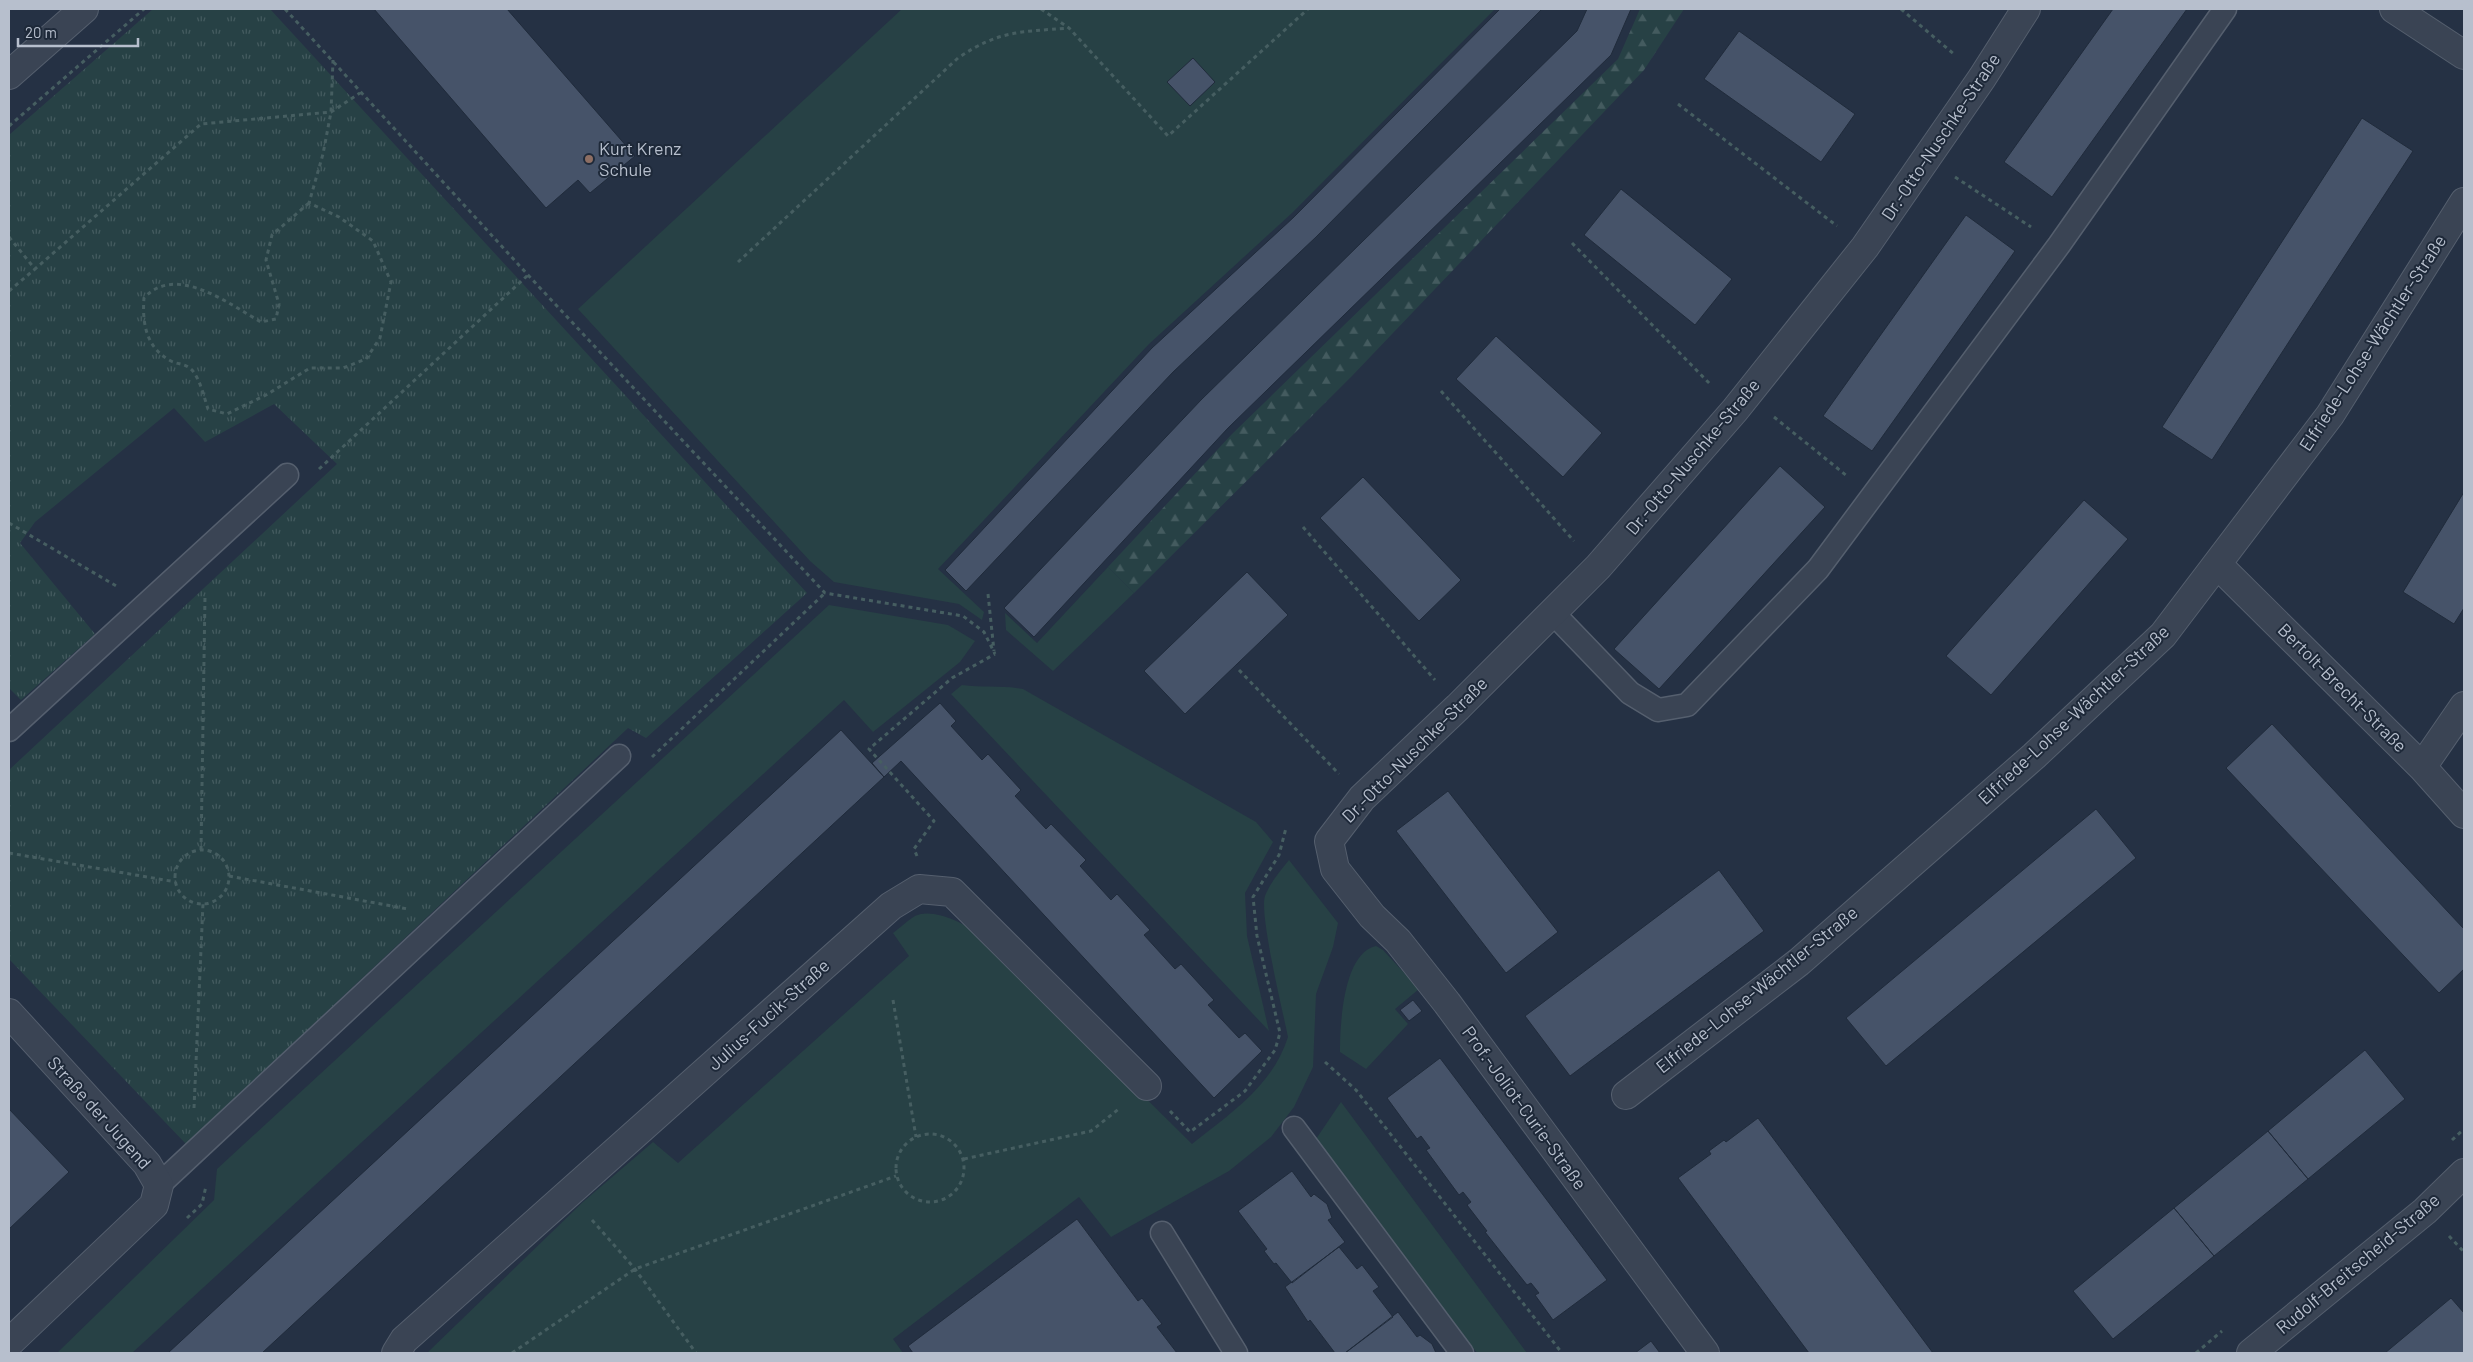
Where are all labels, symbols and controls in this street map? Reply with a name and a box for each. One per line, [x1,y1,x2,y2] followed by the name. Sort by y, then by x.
[18,15,138,47] scale bar
[25,23,57,41] text: 20 m
[1876,49,2004,224] street label: Dr.-Otto-Nuschke-Straße
[599,137,681,180] place label: Kurt Krenz Schule
[583,153,595,165] marker: Kurt Krenz Schule
[2294,230,2450,455] street label: Elfriede-Lohse-Wächtler-Straße
[1620,374,1764,539] street label: Dr.-Otto-Nuschke-Straße
[2274,618,2412,756] street label: Bertolt-Brecht-Straße
[1973,620,2173,809] street label: Elfriede-Lohse-Wächtler-Straße
[1337,672,1492,827] street label: Dr.-Otto-Nuschke-Straße
[1651,901,1862,1077] street label: Elfriede-Lohse-Wächtler-Straße
[703,954,834,1075] street label: Julius-Fucik-Straße
[1458,1021,1592,1194] street label: Prof.-Joliot-Curie-Straße
[43,1051,156,1173] street label: Straße der Jugend
[2271,1188,2444,1338] street label: Rudolf-Breitscheid-Straße

